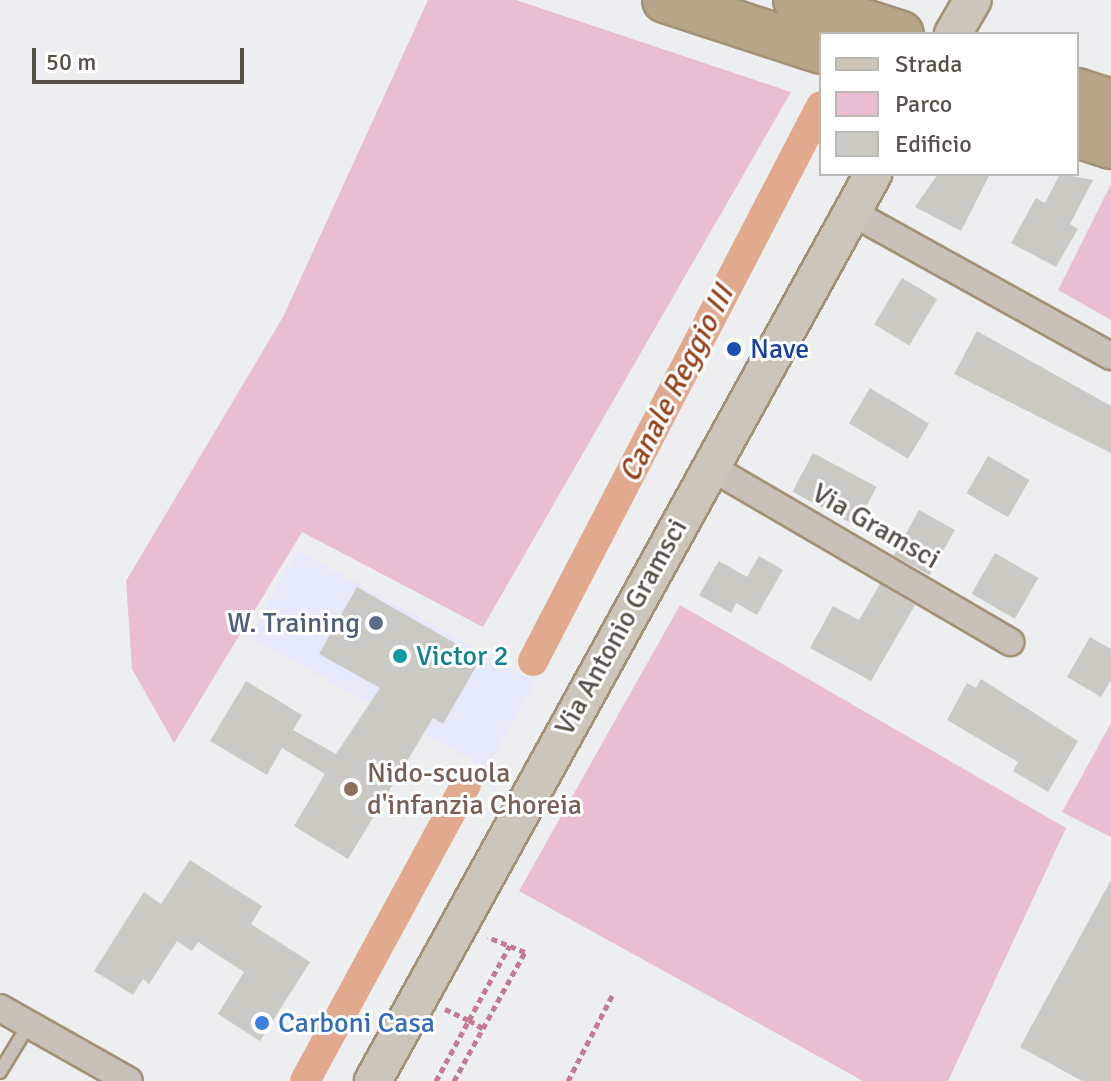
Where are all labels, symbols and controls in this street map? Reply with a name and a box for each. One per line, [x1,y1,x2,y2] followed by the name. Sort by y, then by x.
[36,32,248,82] scale bar
[819,32,1079,176] legend
[46,47,96,77] text: 50 m
[895,49,962,79] text: Strada
[895,89,952,119] text: Parco
[895,129,972,159] text: Edificio
[612,280,742,488] water label: Canale Reggio III
[750,332,809,366] place label: Nave
[725,340,743,358] marker: Nave
[806,476,946,576] street label: Via Gramsci
[548,513,694,741] street label: Via Antonio Gramsci
[227,606,360,640] place label: W. Training
[367,614,385,632] marker: W. Training
[416,639,509,673] place label: Victor 2
[391,647,409,665] marker: Victor 2
[367,756,582,822] place label: Nido-scuola d'infanzia Choreia
[342,780,360,798] marker: Nido-scuola d'infanzia Choreia
[278,1006,435,1040] place label: Carboni Casa
[253,1014,271,1032] marker: Carboni Casa

